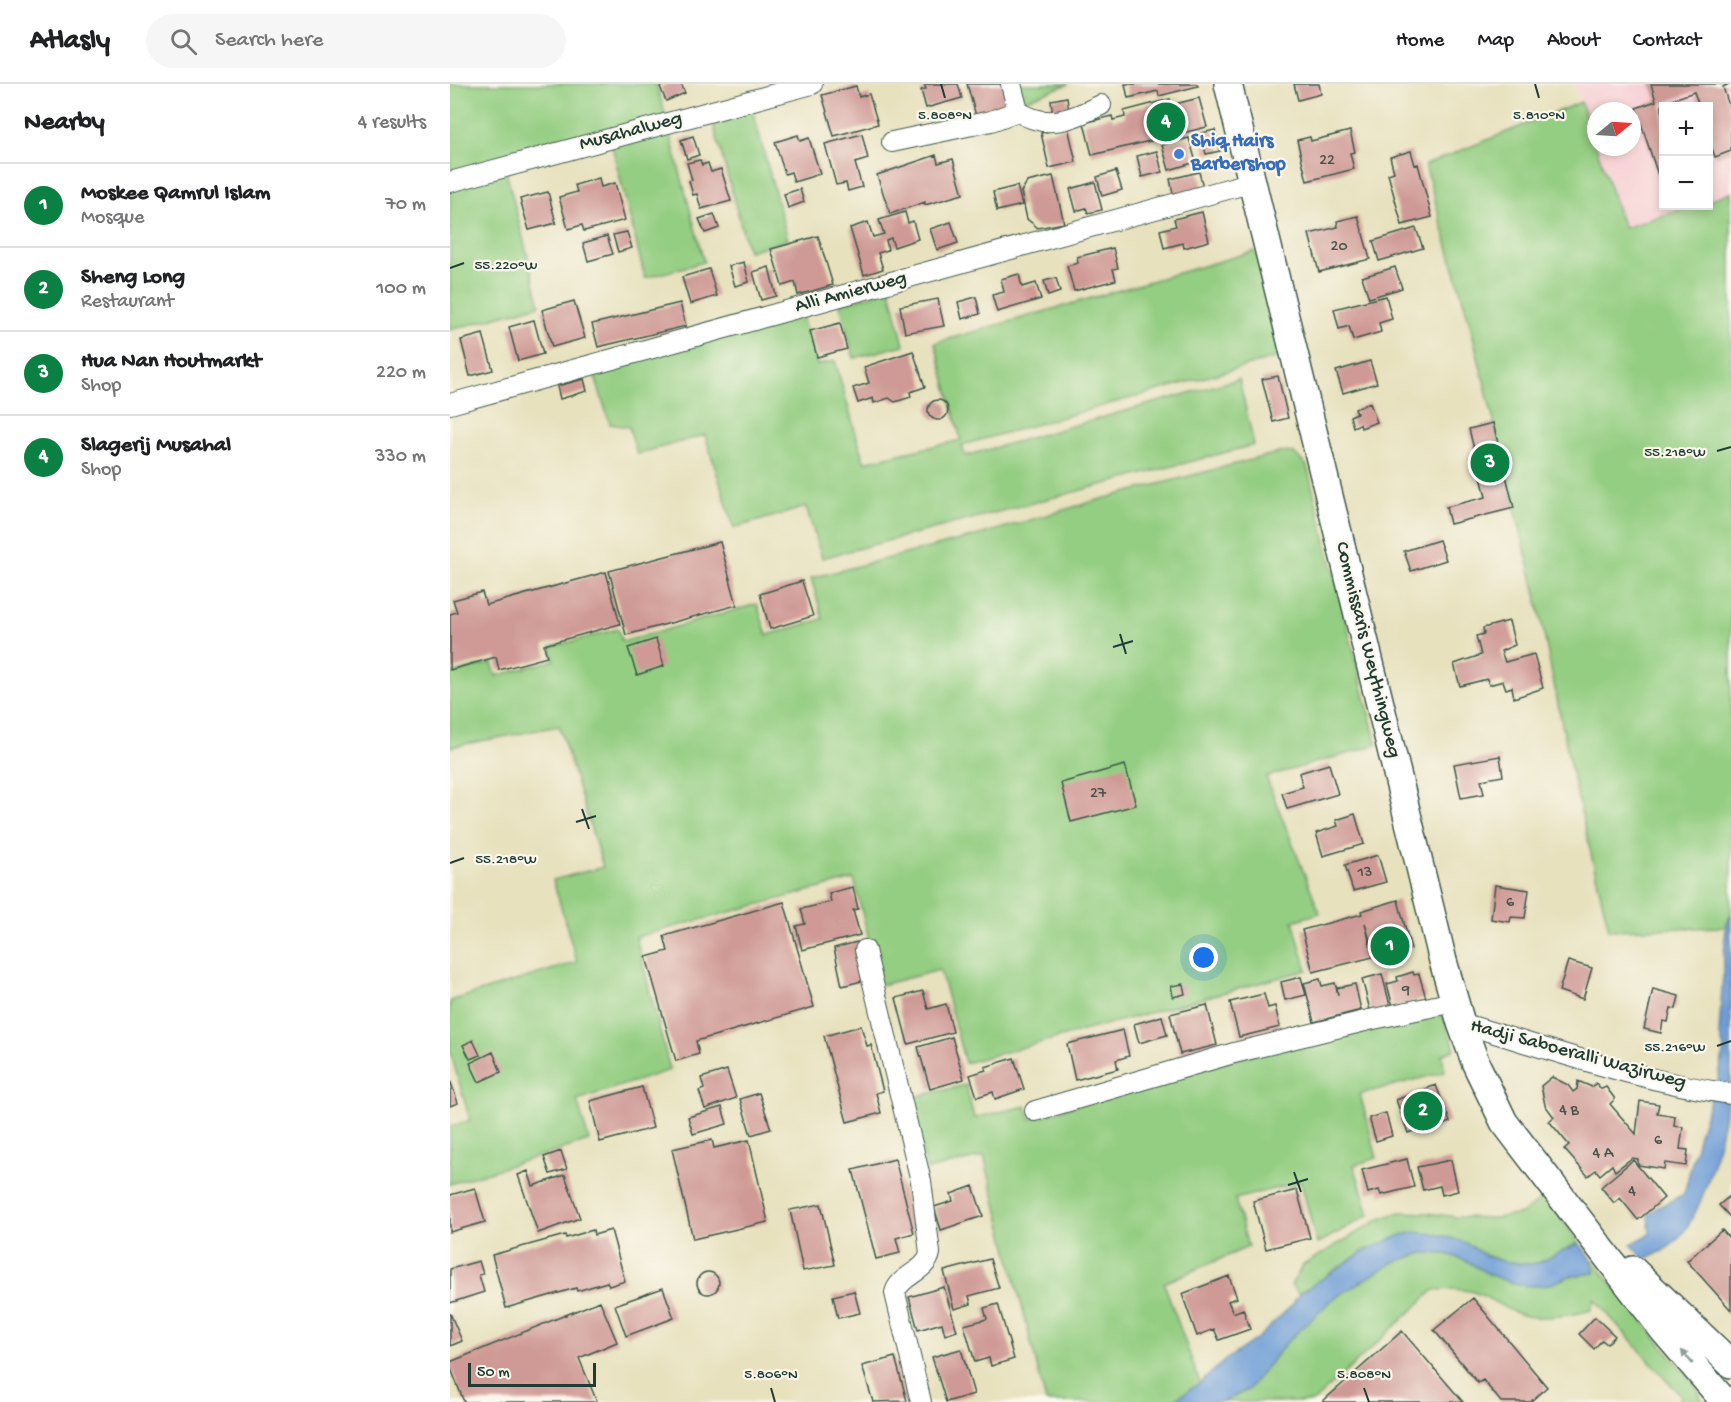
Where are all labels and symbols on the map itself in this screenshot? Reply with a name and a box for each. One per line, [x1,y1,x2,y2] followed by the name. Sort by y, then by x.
[1146,99,1186,144] pin: 4
[1587,102,1641,156] north arrow
[577,107,685,157] street label: Musahalweg
[918,107,972,125] text: 5.808°N
[1513,107,1565,125] text: 5.810°N
[1190,131,1286,177] place label: Shiq Hairs Barbershop
[1172,147,1186,161] marker: Shiq Hairs Barbershop
[1319,152,1335,171] house number: 22
[1331,238,1347,257] house number: 20
[474,257,538,275] text: 55.220°W
[793,267,909,319] street label: Alli Amierweg
[1470,440,1510,485] pin: 3
[1644,444,1706,462] text: 55.218°W
[1329,540,1405,760] street label: Commissaris Weythingweg
[1090,785,1107,804] house number: 27
[475,851,537,869] text: 55.218°W
[1357,864,1372,883] house number: 13
[1506,894,1515,913] house number: 6
[1370,924,1410,968] pin: 1
[1189,943,1218,972] your location
[1401,982,1410,1001] house number: 9
[1468,1015,1688,1095] street label: Hadji Saboeralli Wazirweg
[1644,1039,1706,1057] text: 55.216°W
[1404,1088,1442,1134] pin: 2
[1559,1102,1580,1121] house number: 4 B
[1654,1132,1663,1151] house number: 6
[1593,1145,1615,1164] house number: 4 A
[1628,1183,1636,1202] house number: 4
[1681,1350,1694,1365] one-way arrow
[468,1360,596,1388] scale bar
[744,1366,798,1384] text: 5.806°N
[1337,1366,1391,1384] text: 5.808°N

